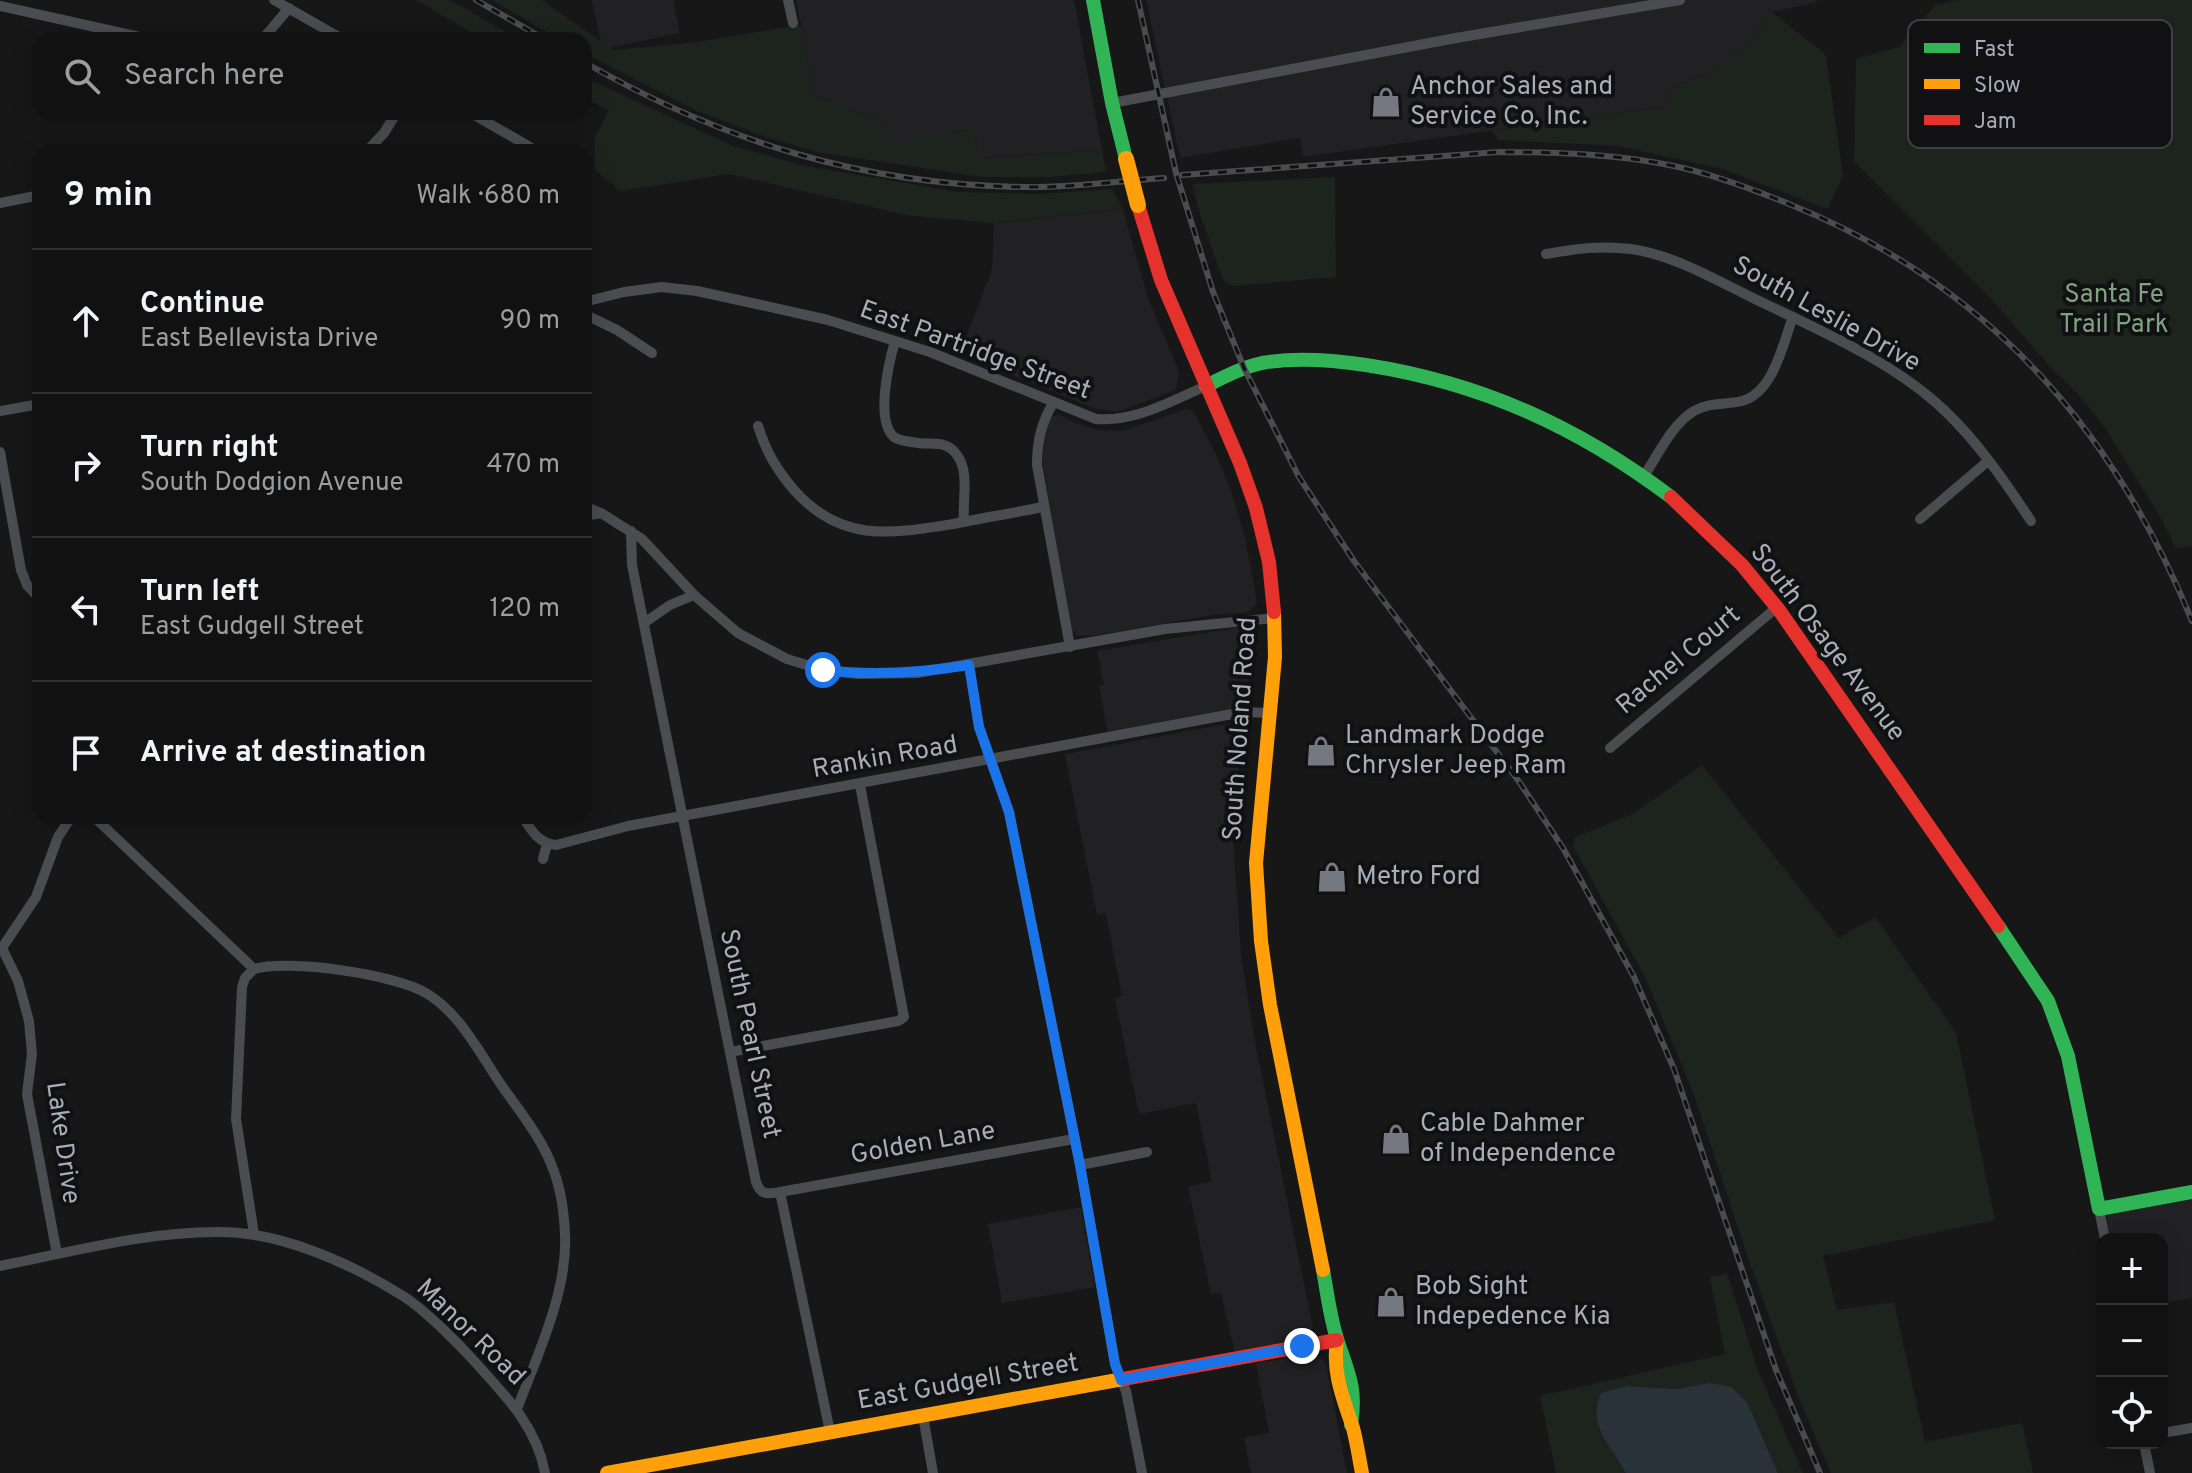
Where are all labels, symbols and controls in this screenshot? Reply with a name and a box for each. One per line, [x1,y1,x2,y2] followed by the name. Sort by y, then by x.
[1908,20,2172,148] legend
[32,32,592,120] search box
[1974,37,2015,64] text: Fast
[60,54,104,98] icon: search
[124,58,284,95] text: Search here
[1410,71,1613,134] place label: Anchor Sales and Service Co, Inc.
[1974,73,2021,100] text: Slow
[1369,85,1403,119] shop icon: Anchor Sales and Service Co, Inc.
[1974,109,2017,136] text: Jam
[64,175,153,218] text: 9 min
[416,180,560,213] text: Walk · 680 m
[1726,250,1926,380] street label: South Leslie Drive
[2059,279,2169,342] park label: Santa Fe Trail Park
[140,286,265,323] text: Continue
[855,294,1095,408] street label: East Partridge Street
[64,299,108,343] icon: ahead
[500,305,560,338] text: 90 m
[140,323,378,356] text: East Bellevista Drive
[140,430,278,467] text: Turn right
[64,443,108,487] icon: right
[486,449,560,482] text: 470 m
[140,467,404,500] text: South Dodgion Avenue
[1742,538,1912,748] street label: South Osage Avenue
[140,574,260,611] text: Turn left
[64,587,108,631] icon: left
[490,593,560,626] text: 120 m
[1610,599,1748,723] street label: Rachel Court
[140,611,364,644] text: East Gudgell Street
[1217,616,1265,842] street label: South Noland Road
[805,652,841,688] route start
[1345,720,1567,783] place label: Landmark Dodge Chrysler Jeep Ram
[810,729,960,787] street label: Rankin Road
[64,731,108,775] icon: arrive
[1304,734,1338,768] shop icon: Landmark Dodge Chrysler Jeep Ram
[140,735,426,772] text: Arrive at destination
[1315,860,1349,894] shop icon: Metro Ford
[1356,861,1481,894] place label: Metro Ford
[711,926,787,1142] street label: South Pearl Street
[37,1080,87,1206] street label: Lake Drive
[1420,1108,1616,1171] place label: Cable Dahmer of Independence
[848,1115,998,1173] street label: Golden Lane
[1379,1122,1413,1156] shop icon: Cable Dahmer of Independence
[2096,1233,2168,1449] map controls
[2096,1233,2168,1305] button: +
[1415,1271,1610,1334] place label: Bob Sight Indepedence Kia
[408,1273,532,1393] street label: Manor Road
[1374,1285,1408,1319] shop icon: Bob Sight Indepedence Kia
[2096,1305,2168,1377] button: −
[1284,1328,1320,1364] route end
[855,1347,1081,1419] street label: East Gudgell Street
[2096,1377,2168,1449] button: locate

